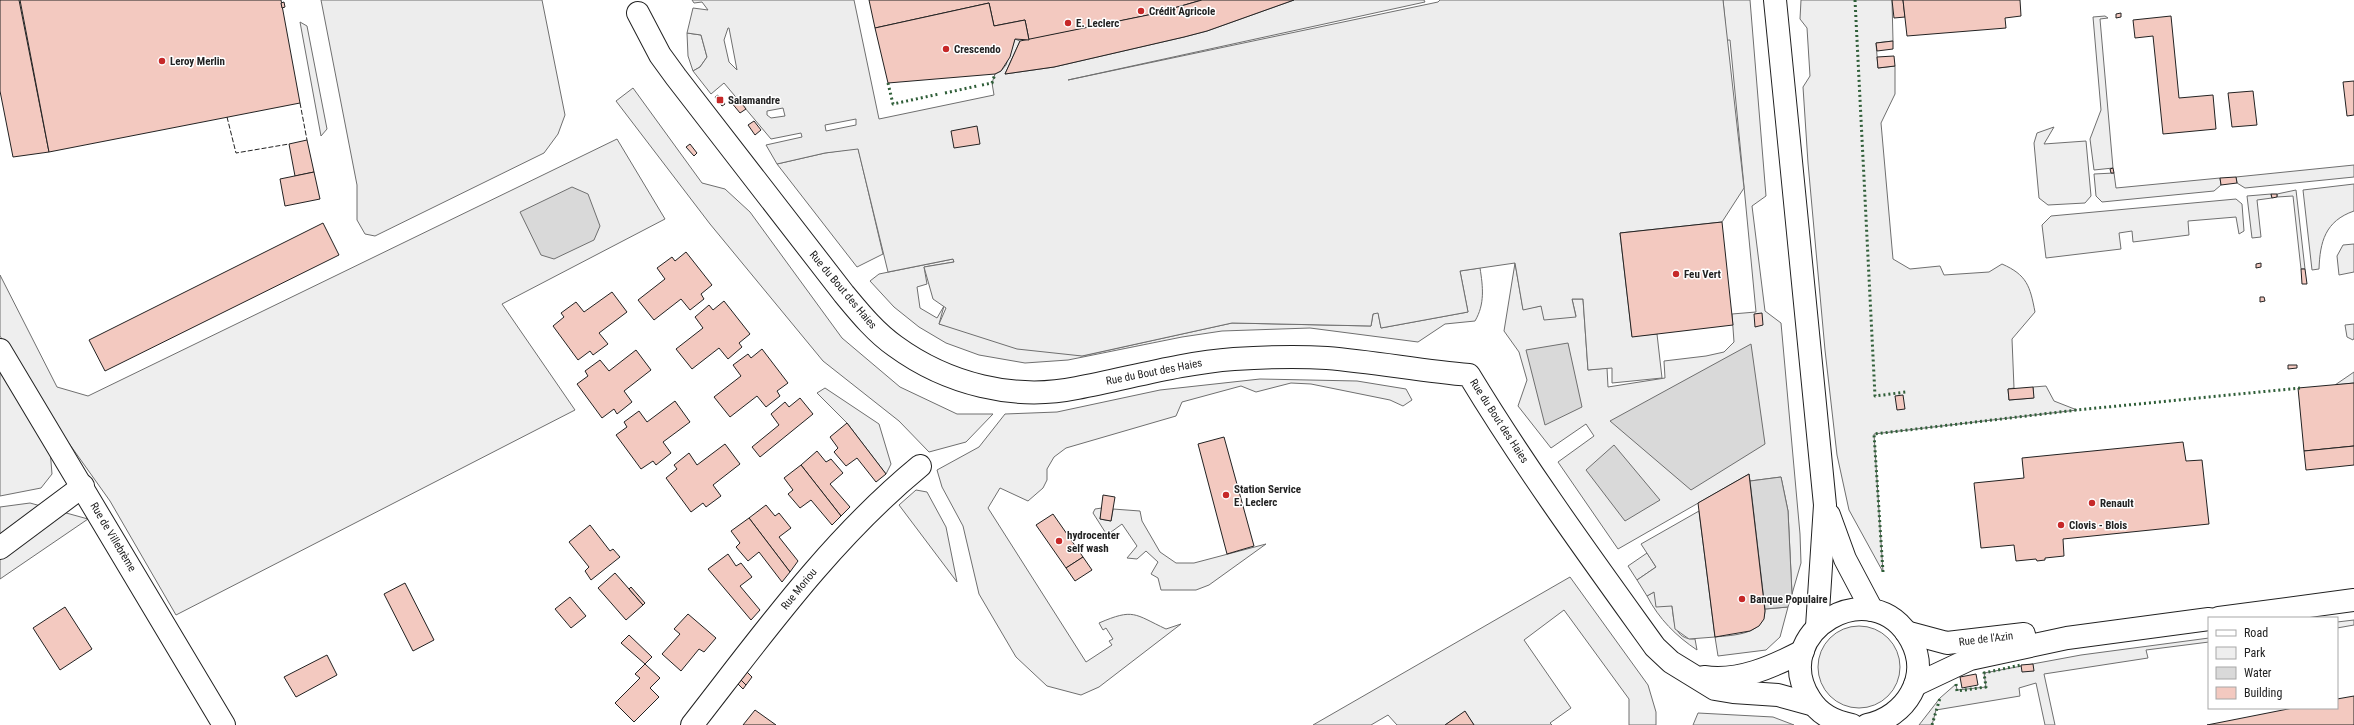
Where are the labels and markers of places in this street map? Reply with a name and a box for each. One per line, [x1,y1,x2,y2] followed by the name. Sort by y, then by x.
[1149,5,1215,18] place label: Crédit Agricole
[1136,6,1146,16] marker: Crédit Agricole
[1076,17,1119,30] place label: E. Leclerc
[1063,18,1073,28] marker: E. Leclerc
[954,43,1001,56] place label: Crescendo
[941,44,951,54] marker: Crescendo
[170,55,225,68] place label: Leroy Merlin
[157,56,167,66] marker: Leroy Merlin
[728,94,780,107] place label: Salamandre
[715,95,725,105] marker: Salamandre
[1684,268,1722,281] place label: Feu Vert
[1671,269,1681,279] marker: Feu Vert
[1234,483,1301,509] place label: Station Service E. Leclerc
[1221,490,1231,500] marker: Station Service E. Leclerc
[2100,497,2134,510] place label: Renault
[2087,498,2097,508] marker: Renault
[2069,519,2127,532] place label: Clovis - Blois
[2056,520,2066,530] marker: Clovis - Blois
[1067,529,1120,555] place label: hydrocenter self wash
[1054,536,1064,546] marker: hydrocenter self wash
[1750,593,1827,606] place label: Banque Populaire
[1737,594,1747,604] marker: Banque Populaire

